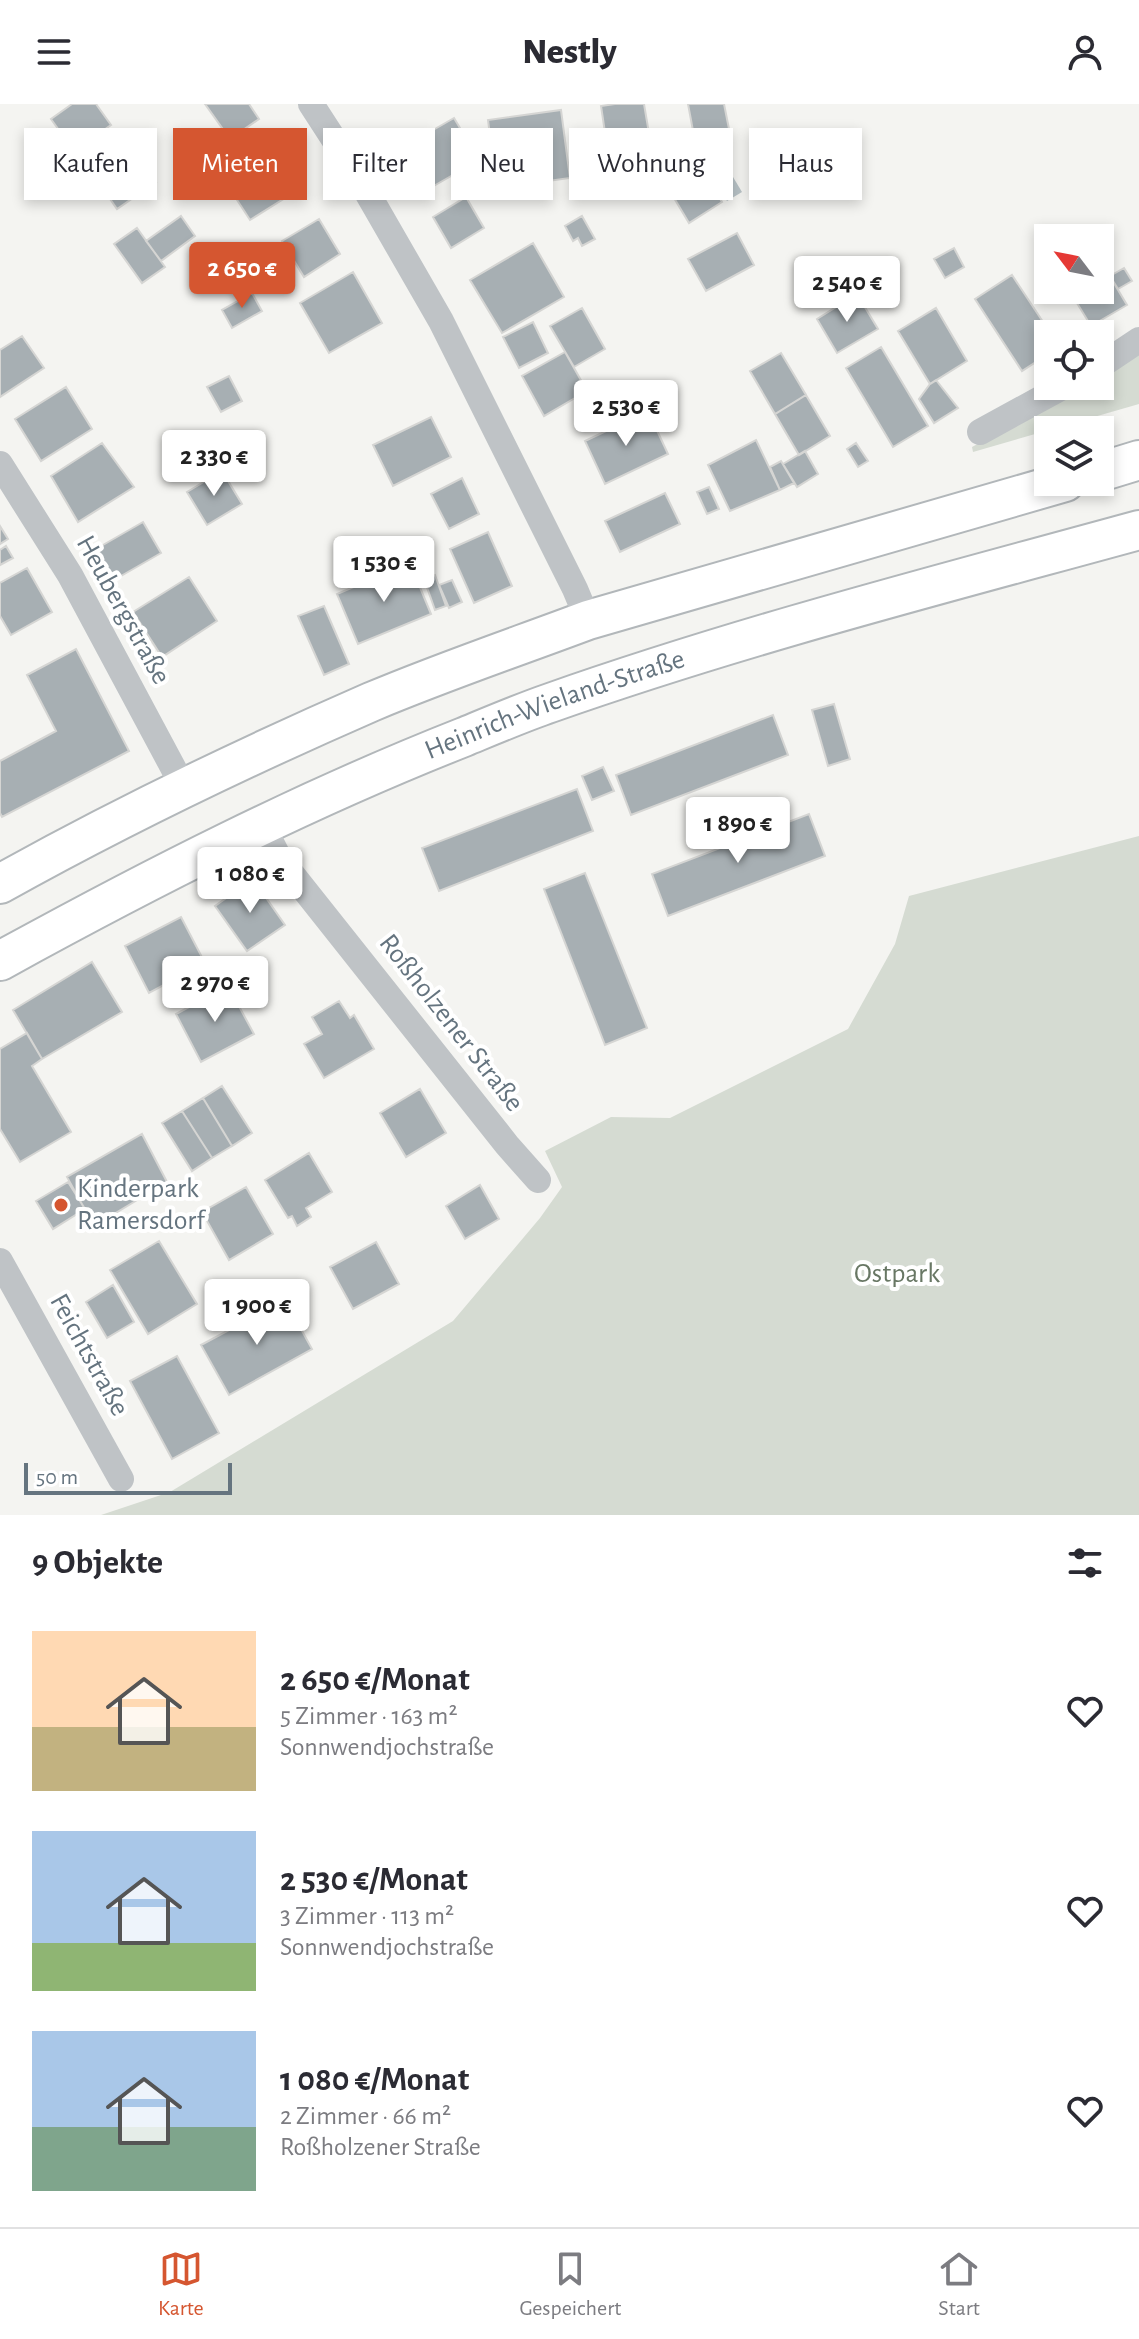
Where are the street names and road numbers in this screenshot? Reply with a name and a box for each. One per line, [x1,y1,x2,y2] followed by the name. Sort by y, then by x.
[71,531,175,689] street label: Heubergstraße
[421,645,688,765] street label: Heinrich-Wieland-Straße
[373,929,529,1117] street label: Roßholzener Straße
[44,1289,134,1421] street label: Feichtstraße

